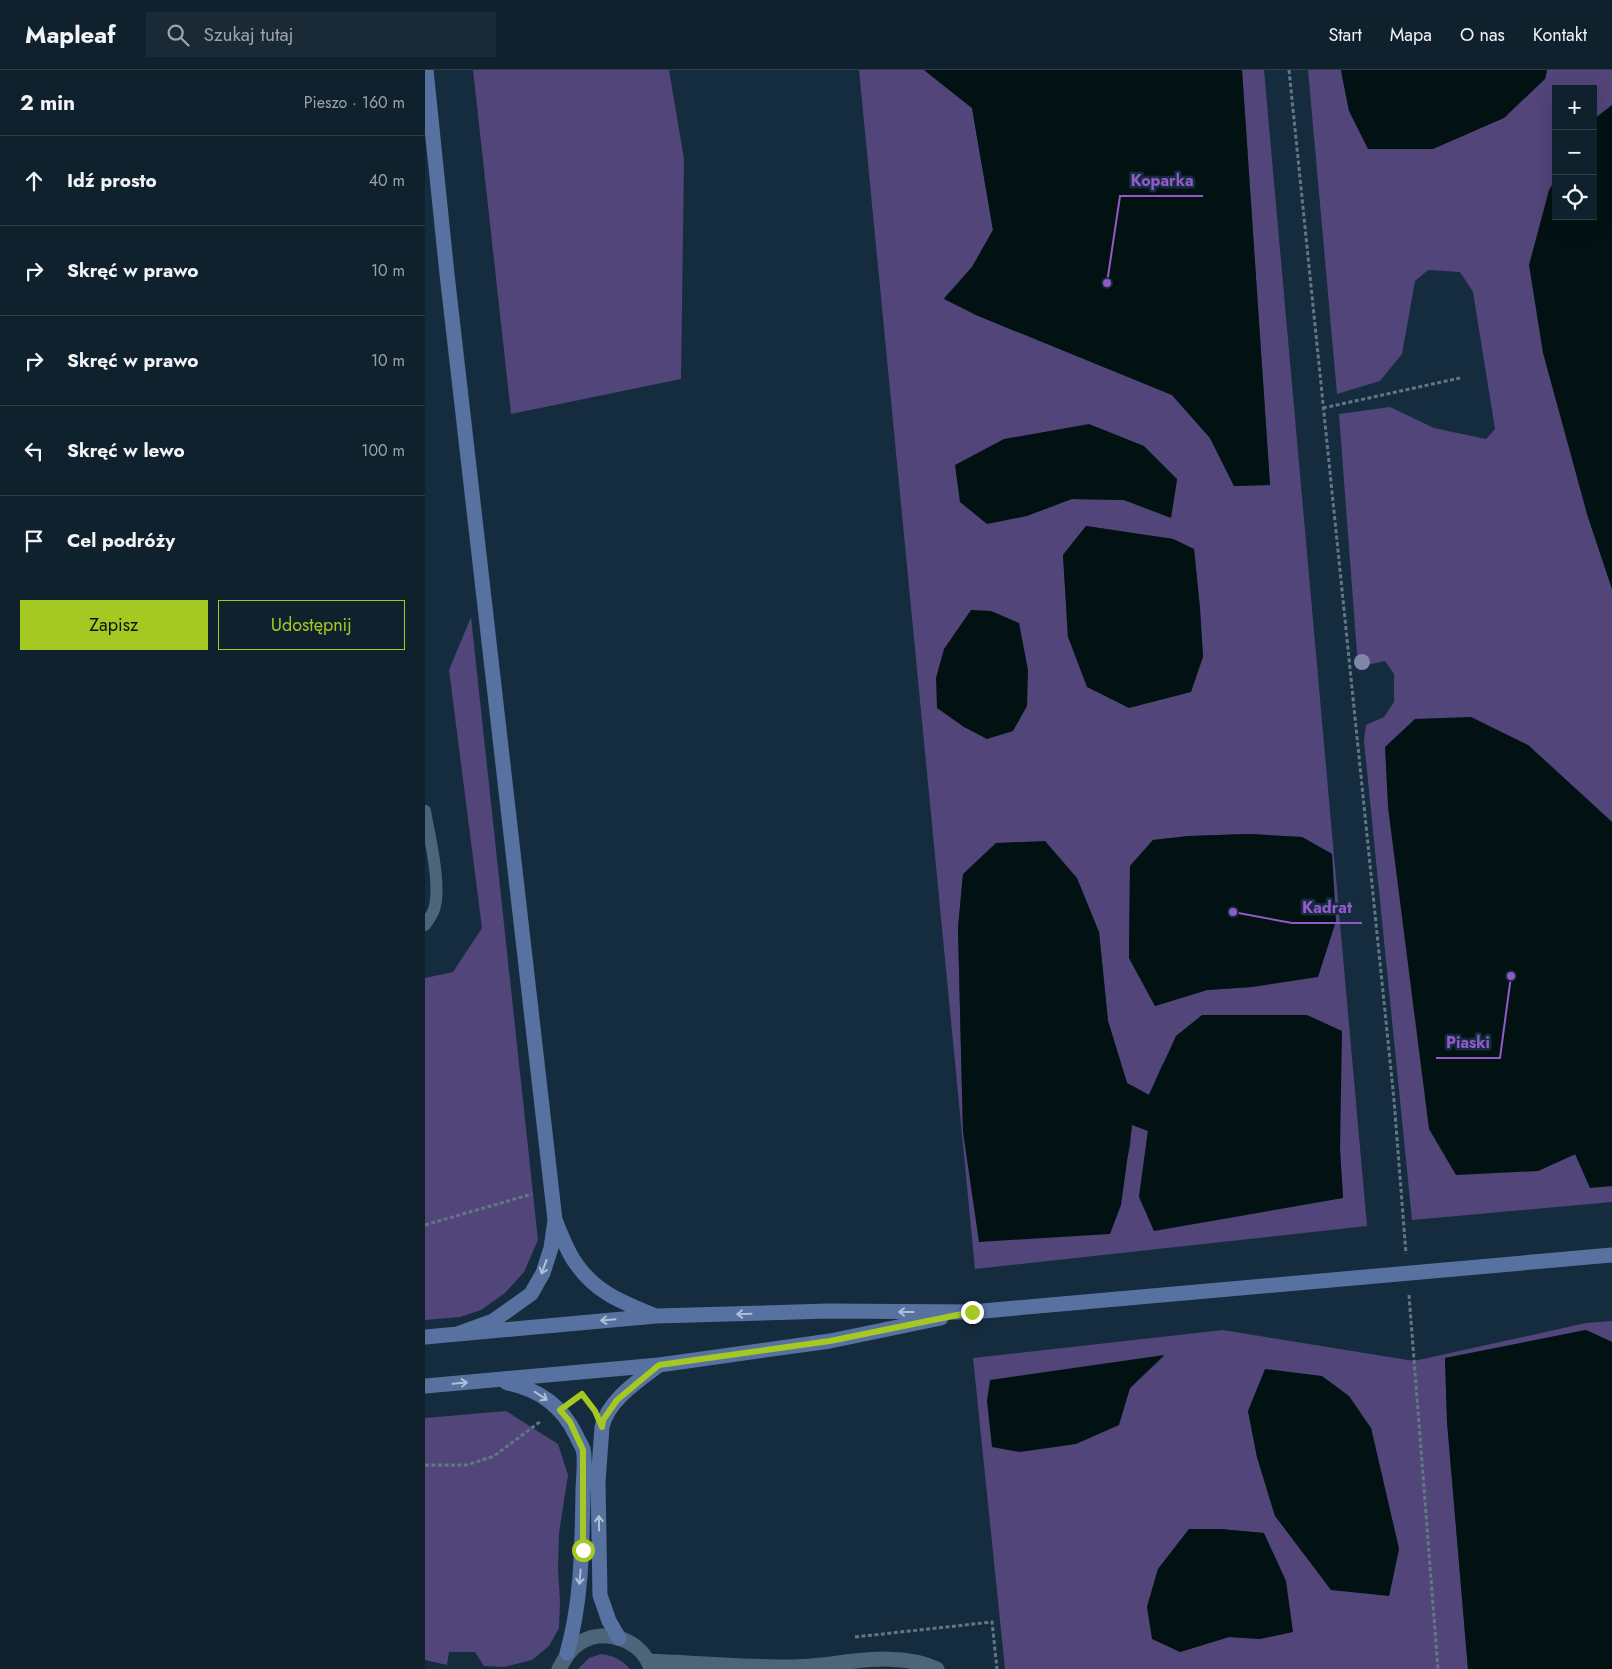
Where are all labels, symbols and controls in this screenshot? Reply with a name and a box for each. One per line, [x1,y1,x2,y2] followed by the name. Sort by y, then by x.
[146,12,496,57] search box
[25,17,116,52] text: Mapleaf
[164,21,192,49] icon: search
[204,21,293,48] text: Szukaj tutaj
[1328,22,1362,48] text: Start
[1390,22,1432,48] text: Mapa
[1460,22,1505,48] text: O nas
[1533,22,1587,48] text: Kontakt
[1552,85,1597,220] map controls
[1552,85,1597,130] button: +
[20,88,75,118] text: 2 min
[304,91,405,114] text: Pieszo · 160 m
[1552,130,1597,175] button: −
[1120,165,1203,196] callout: Koparka
[20,167,48,195] icon: ahead
[67,167,157,194] text: Idź prosto
[369,169,405,192] text: 40 m
[1130,169,1194,192] text: Koparka
[1552,175,1597,220] button: locate
[20,257,48,285] icon: right
[67,257,199,284] text: Skręć w prawo
[371,259,405,282] text: 10 m
[20,347,48,375] icon: right
[67,347,199,374] text: Skręć w prawo
[371,349,405,372] text: 10 m
[20,437,48,465] icon: left
[67,437,185,464] text: Skręć w lewo
[361,439,405,462] text: 100 m
[20,527,48,555] icon: arrive
[67,527,175,554] text: Cel podróży
[20,600,208,650] button: Zapisz
[218,600,405,650] button: Udostępnij
[1292,892,1362,923] callout: Kadrat
[1302,896,1353,919] text: Kadrat
[1436,1027,1500,1058] callout: Piaski
[1446,1031,1490,1054] text: Piaski
[539,1259,548,1274] one-way arrow
[961,1301,984,1324] route end
[898,1307,914,1316] one-way arrow
[736,1309,752,1318] one-way arrow
[600,1316,616,1325] one-way arrow
[452,1378,468,1388] one-way arrow
[533,1391,547,1401] one-way arrow
[594,1515,604,1532] one-way arrow
[572,1539,595,1562] route start
[575,1569,585,1585] one-way arrow

